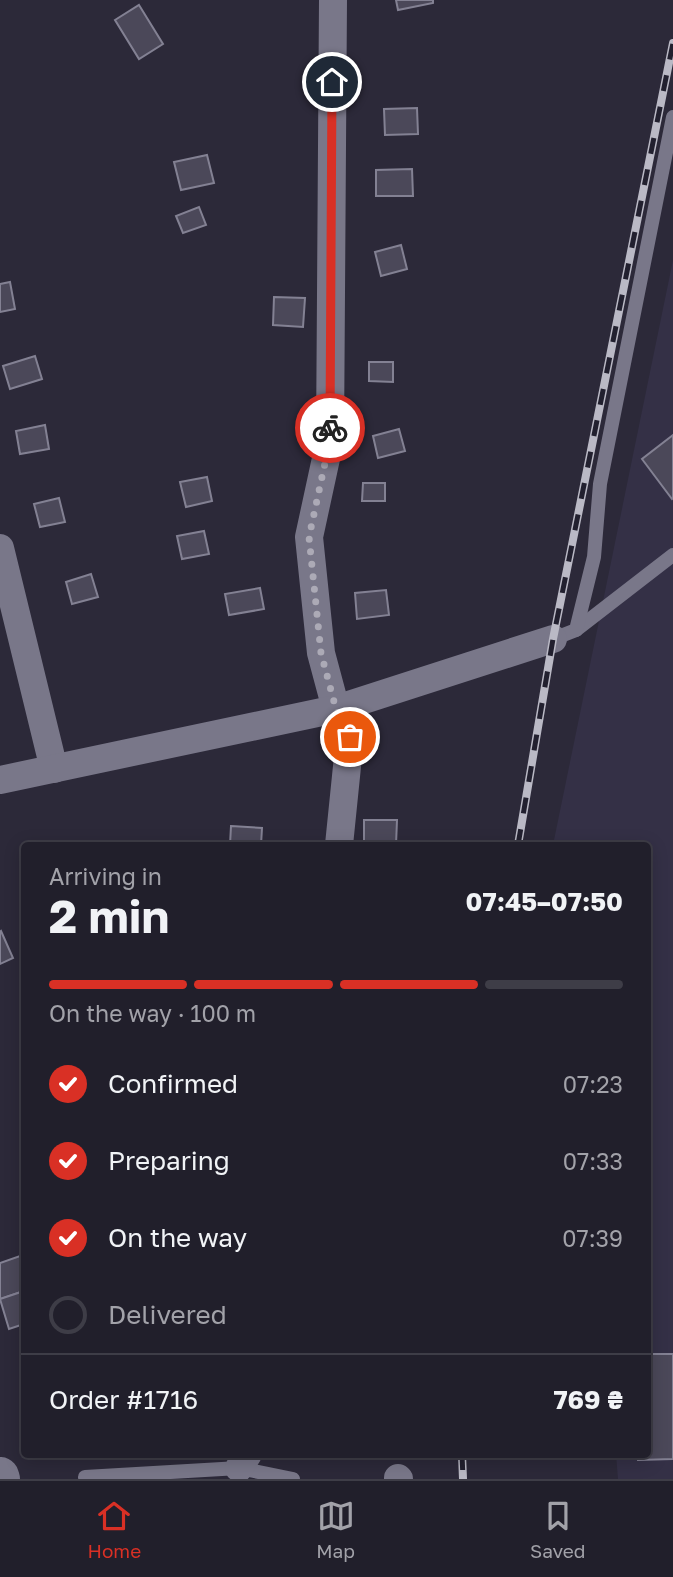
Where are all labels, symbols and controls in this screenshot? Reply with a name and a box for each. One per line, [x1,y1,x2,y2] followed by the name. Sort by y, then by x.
[302,52,362,112] pin
[313,63,351,101] icon: home
[295,393,365,463] courier
[311,409,349,447] icon: bike
[320,707,380,767] pin
[331,718,369,756] icon: bag
[49,862,162,890] text: Arriving in
[466,886,623,917] text: 07:45–07:50
[49,888,169,943] text: 2 min
[49,999,256,1027] text: On the way · 100 m
[49,1065,87,1103] icon: check
[108,1068,238,1099] text: Confirmed
[563,1070,623,1098] text: 07:23
[49,1142,87,1180] icon: check
[108,1145,230,1176] text: Preparing
[563,1147,623,1175] text: 07:33
[49,1219,87,1257] icon: check
[108,1222,247,1253] text: On the way
[562,1224,623,1252] text: 07:39
[108,1299,227,1330] text: Delivered
[49,1384,198,1415] text: Order #1716
[553,1384,623,1415] text: 769 ₴
[88,1497,141,1562] tab: Home
[316,1497,355,1562] tab: Map
[530,1497,585,1562] tab: Saved

